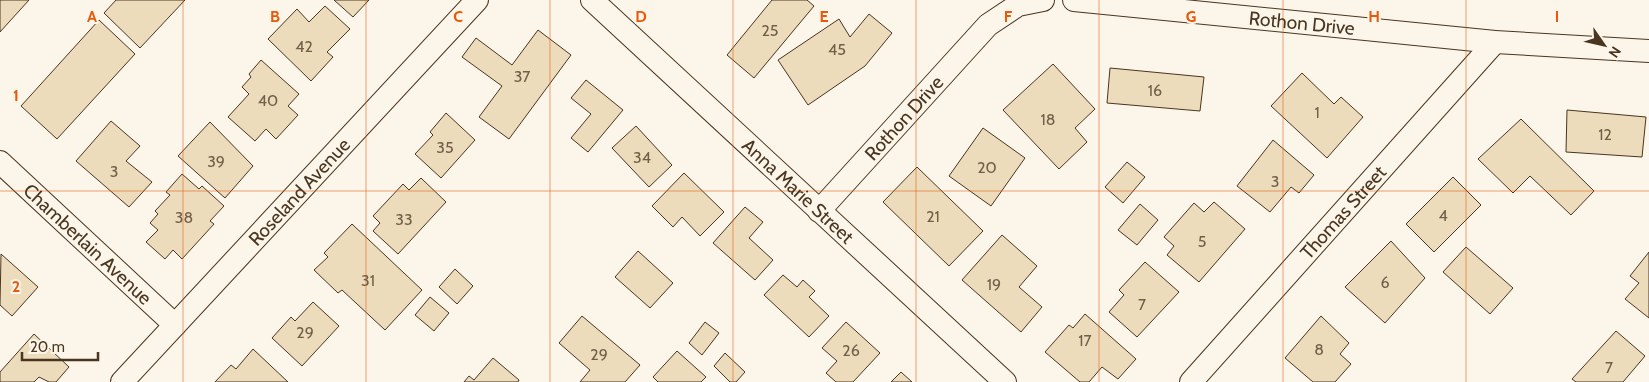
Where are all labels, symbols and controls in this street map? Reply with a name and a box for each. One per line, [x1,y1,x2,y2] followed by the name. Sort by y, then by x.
[87,7,97,26] text: A
[270,7,280,26] text: B
[453,7,463,26] text: C
[635,7,647,26] text: D
[819,7,829,26] text: E
[1004,7,1013,26] text: F
[1186,7,1196,26] text: G
[1248,7,1356,40] street label: Rothon Drive
[1368,7,1380,26] text: H
[1555,7,1559,26] text: I
[1579,20,1629,70] north arrow
[761,21,779,40] house number: 25
[295,37,313,56] house number: 42
[828,40,846,59] house number: 45
[1605,43,1625,61] text: N
[514,67,530,86] house number: 37
[860,71,948,165] street label: Rothon Drive
[1148,81,1162,100] house number: 16
[13,86,19,105] text: 1
[258,91,278,110] house number: 40
[1314,103,1320,122] house number: 1
[1041,110,1055,129] house number: 18
[1598,125,1612,144] house number: 12
[244,133,355,250] street label: Roseland Avenue
[737,134,859,249] street label: Anna Marie Street
[436,138,454,157] house number: 35
[633,148,651,167] house number: 34
[207,152,225,171] house number: 39
[977,158,997,177] house number: 20
[1296,160,1392,264] street label: Thomas Street
[110,162,118,181] house number: 3
[1271,172,1279,191] house number: 3
[19,179,157,310] street label: Chamberlain Avenue
[1438,206,1448,225] house number: 4
[926,207,940,226] house number: 21
[175,208,193,227] house number: 38
[395,210,413,229] house number: 33
[1198,232,1206,251] house number: 5
[361,271,375,290] house number: 31
[1380,273,1390,292] house number: 6
[987,275,1001,294] house number: 19
[12,277,20,296] text: 2
[1138,295,1146,314] house number: 7
[296,323,314,342] house number: 29
[22,330,99,362] scale bar
[1078,331,1092,350] house number: 17
[30,338,65,356] text: 20 m
[1314,340,1324,359] house number: 8
[842,341,860,360] house number: 26
[590,345,608,364] house number: 29
[1605,358,1613,377] house number: 7

